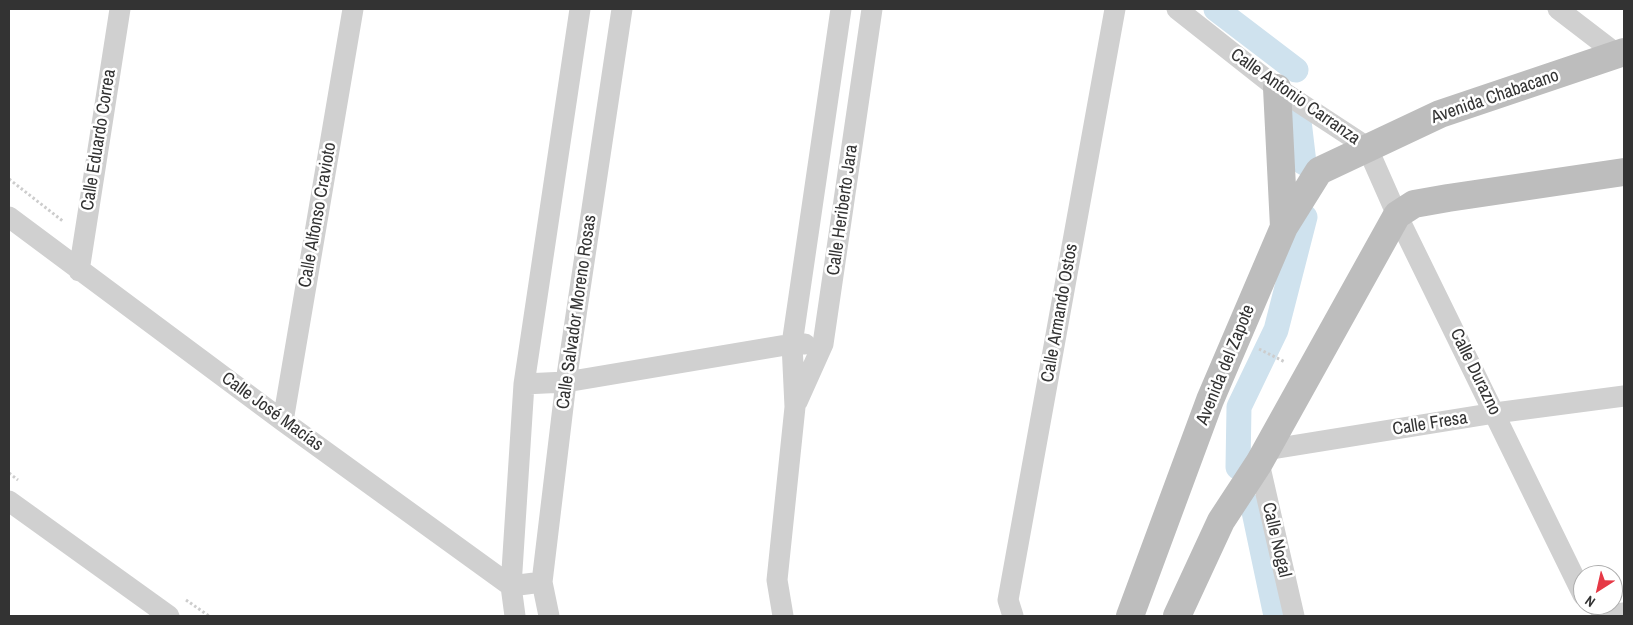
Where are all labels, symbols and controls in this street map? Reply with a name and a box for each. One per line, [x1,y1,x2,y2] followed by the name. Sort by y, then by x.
[1226,44,1364,150] street label: Calle Antonio Carranza
[1428,65,1562,129] street label: Avenida Chabacano
[77,68,121,212] street label: Calle Eduardo Correa
[295,141,341,289] street label: Calle Alfonso Cravioto
[823,143,863,277] street label: Calle Heriberto Jara
[553,213,601,411] street label: Calle Salvador Moreno Rosas
[1037,242,1083,384] street label: Calle Armando Ostos
[1192,302,1260,428] street label: Avenida del Zapote
[1445,325,1505,419] street label: Calle Durazno
[217,368,327,456] street label: Calle José Macías
[1391,407,1469,441] street label: Calle Fresa
[1257,500,1295,580] street label: Calle Nogal
[1573,565,1623,615] north arrow
[1581,592,1599,611] text: N

